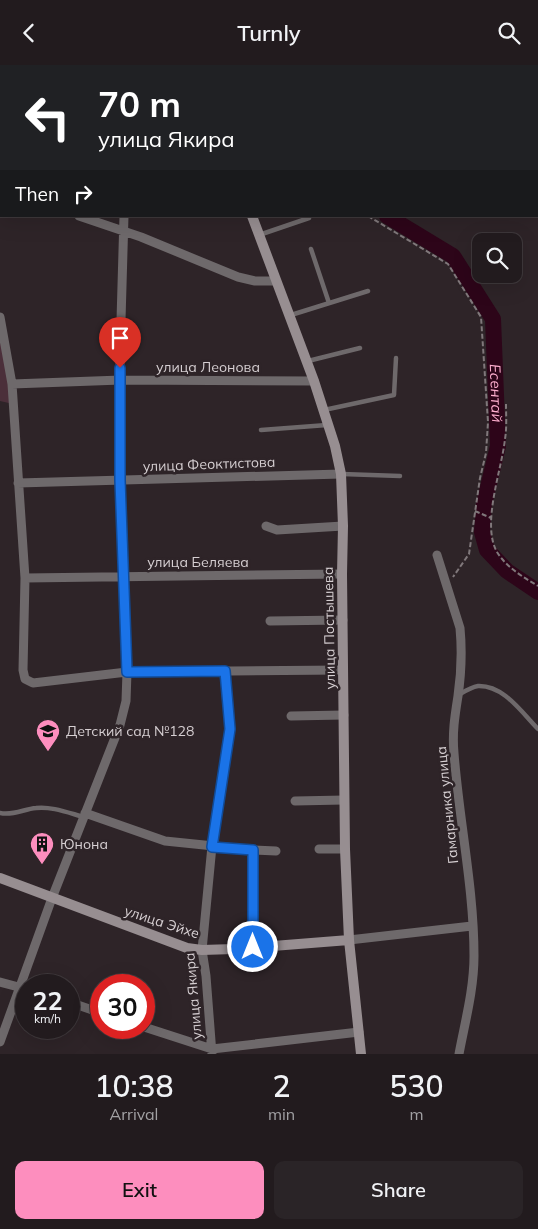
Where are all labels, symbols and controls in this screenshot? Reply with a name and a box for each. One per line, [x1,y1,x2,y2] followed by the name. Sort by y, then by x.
[15,19,43,47] icon: back
[237,19,301,47] text: Turnly
[495,19,523,47] icon: search
[98,82,181,126] text: 70 m
[15,85,80,150] icon: left
[98,125,235,153] text: улица Якира
[69,180,97,208] icon: right
[15,182,59,206] text: Then
[472,233,522,283] map controls
[472,233,522,283] button: search
[99,317,141,368] pin
[106,324,134,352] icon: arrive
[156,358,260,376] street label: улица Леонова
[486,363,507,423] water label: Есентай
[142,453,276,475] street label: улица Феоктистова
[147,553,249,571] street label: улица Беляева
[319,567,339,689] street label: улица Постышева
[35,718,61,752] school or university icon: Детский сад №128
[66,722,194,740] place label: Детский сад №128
[432,745,462,865] street label: Гамарника улица
[29,831,55,865] building icon: Юнона
[60,835,108,853] place label: Юнона
[122,901,202,943] street label: улица Эйхе
[226,920,278,972] position arrow
[180,952,206,1040] street label: улица Якира
[90,974,155,1039] speed limit sign: 30
[32,985,63,1016] text: 22
[34,1011,61,1026] text: km/h
[94,1067,174,1105] text: 10:38
[273,1067,291,1105] text: 2
[390,1067,444,1105] text: 530
[110,1104,158,1124] text: Arrival
[268,1104,295,1124] text: min
[410,1104,424,1124] text: m
[15,1161,264,1219] button: Exit
[274,1161,523,1219] button: Share

